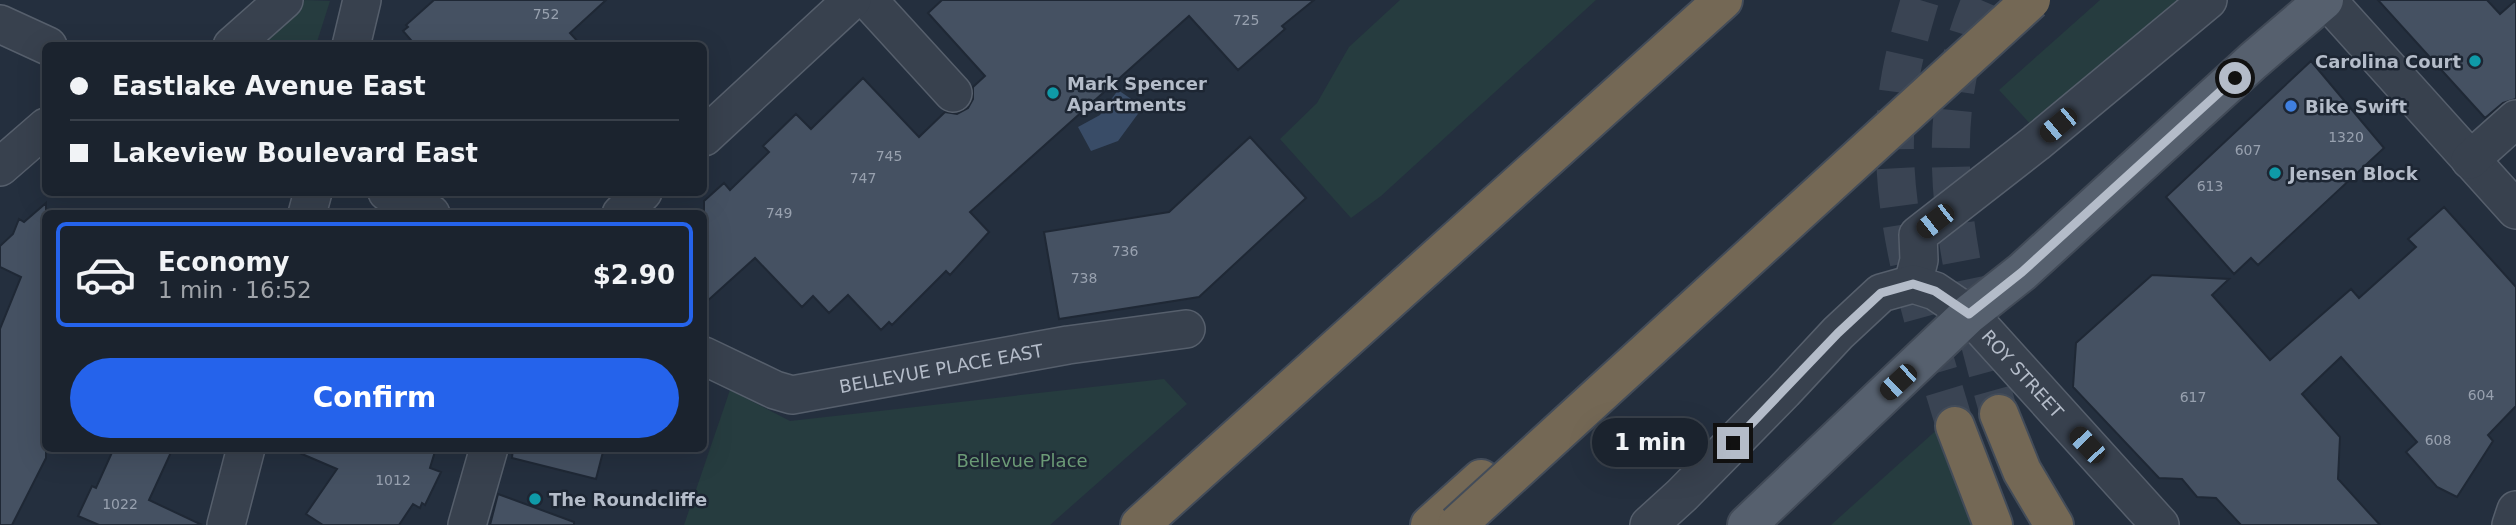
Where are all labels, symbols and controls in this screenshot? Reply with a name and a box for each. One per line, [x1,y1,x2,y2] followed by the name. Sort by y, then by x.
[533,6,559,22] house number: 752
[1233,12,1259,28] house number: 725
[2315,51,2461,72] place label: Carolina Court
[2467,53,2483,69] marker: Carolina Court
[2219,62,2251,94] route start
[112,71,426,101] text: Eastlake Avenue East
[1067,73,1207,115] place label: Mark Spencer Apartments
[1045,85,1061,101] marker: Mark Spencer Apartments
[2305,96,2407,117] place label: Bike Swift
[2283,98,2299,114] marker: Bike Swift
[2036,103,2081,147] car
[2328,129,2364,145] house number: 1320
[112,138,478,168] text: Lakeview Boulevard East
[2235,142,2261,158] house number: 607
[876,148,902,164] house number: 745
[2287,163,2419,184] place label: Jensen Block
[2267,165,2283,181] marker: Jensen Block
[850,170,876,186] house number: 747
[2197,178,2223,194] house number: 613
[1912,200,1959,242] car
[766,205,792,221] house number: 749
[74,243,137,306] icon: car
[1112,243,1138,259] house number: 736
[158,247,289,277] text: Economy
[593,260,675,290] text: $2.90
[1071,270,1097,286] house number: 738
[158,277,312,303] text: 1 min · 16:52
[1978,325,2069,423] street label: ROY STREET
[837,339,1046,397] street label: BELLEVUE PLACE EAST
[70,358,679,438] button: Confirm
[1876,360,1921,404] car
[2468,387,2494,403] house number: 604
[2180,389,2206,405] house number: 617
[1593,418,1708,467] callout: 1 min
[2065,422,2110,468] car
[1717,427,1749,459] route end
[1614,429,1686,455] text: 1 min
[2425,432,2451,448] house number: 608
[956,450,1088,471] park label: Bellevue Place
[375,472,411,488] house number: 1012
[549,489,707,510] place label: The Roundcliffe
[527,491,543,507] marker: The Roundcliffe
[102,496,138,512] house number: 1022

